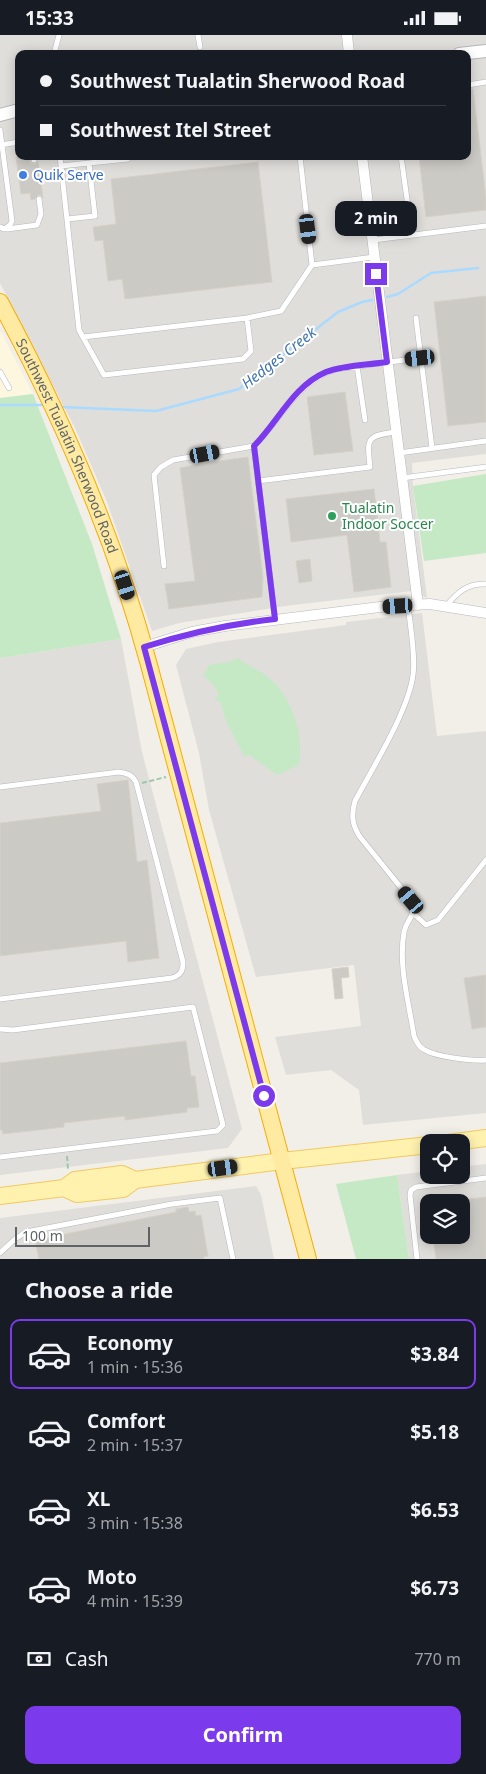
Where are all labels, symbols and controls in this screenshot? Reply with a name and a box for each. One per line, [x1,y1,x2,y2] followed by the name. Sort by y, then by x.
[25,5,74,31] text: 15:33
[70,68,405,94] text: Southwest Tualatin Sherwood Road
[70,117,271,143] text: Southwest Itel Street
[33,165,104,184] place label: Quik Serve
[17,169,29,181] marker: Quik Serve
[335,201,417,237] callout: 2 min
[354,207,398,229] text: 2 min
[298,213,317,245] car
[365,263,387,285] route end
[237,321,320,393] water label: Hedges Creek
[12,335,123,556] street label: Southwest Tualatin Sherwood Road
[404,349,435,367] car
[188,444,221,464] car
[342,498,434,533] place label: Tualatin Indoor Soccer
[326,510,338,522] marker: Tualatin Indoor Soccer
[113,568,136,602] car
[382,598,413,614] car
[395,884,426,916] car
[253,1085,275,1107] route start
[420,1134,470,1244] map controls
[420,1134,470,1184] button: locate
[207,1158,238,1178] car
[420,1194,470,1244] button: layers
[15,1224,150,1247] scale bar
[22,1226,63,1245] text: 100 m
[25,1274,173,1304] text: Choose a ride
[87,1330,173,1356] text: Economy
[27,1332,72,1377] icon: car
[410,1341,459,1367] text: $3.84
[87,1356,183,1378] text: 1 min · 15:36
[87,1408,166,1434] text: Comfort
[27,1410,72,1455] icon: car
[410,1419,459,1445] text: $5.18
[87,1434,183,1456] text: 2 min · 15:37
[87,1486,110,1512] text: XL
[27,1488,72,1533] icon: car
[410,1497,459,1523] text: $6.53
[87,1512,183,1534] text: 3 min · 15:38
[87,1564,137,1590] text: Moto
[27,1566,72,1611] icon: car
[410,1575,459,1601] text: $6.73
[87,1590,183,1612] text: 4 min · 15:39
[25,1645,53,1673] icon: cash
[65,1646,109,1672] text: Cash
[414,1648,461,1670] text: 770 m
[25,1706,461,1764] button: Confirm

